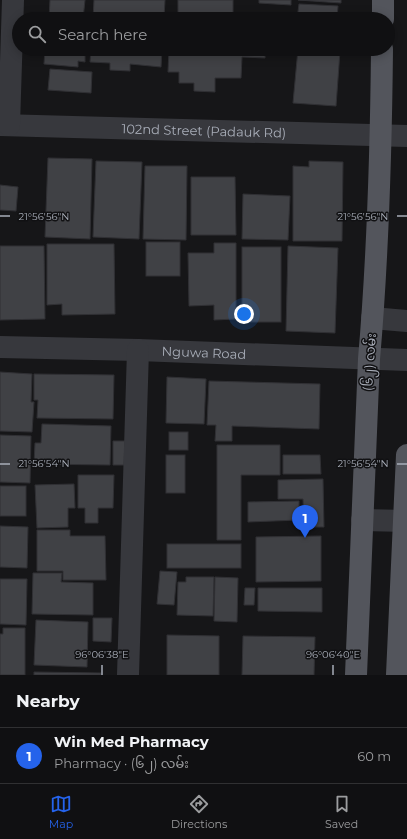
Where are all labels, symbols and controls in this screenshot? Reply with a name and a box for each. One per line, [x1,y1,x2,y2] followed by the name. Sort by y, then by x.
[12,12,395,56] search box
[26,23,48,45] icon: search
[58,25,147,44] text: Search here
[121,120,286,141] street label: 102nd Street (Padauk Rd)
[19,210,69,223] text: 21°56'56"N
[338,210,388,223] text: 21°56'56"N
[234,304,254,324] your location
[359,332,382,392] street label: (၆၂) လမ်း
[161,343,246,362] street label: Nguwa Road
[18,457,70,470] text: 21°56'54"N
[337,457,389,470] text: 21°56'54"N
[292,505,318,538] pin: 1
[75,648,129,661] text: 96°06'38"E
[306,648,360,661] text: 96°06'40"E
[16,691,80,711] text: Nearby
[54,732,209,751] text: Win Med Pharmacy
[26,748,32,764] text: 1
[357,748,391,764] text: 60 m
[54,755,189,771] text: Pharmacy · (၆၂) လမ်း
[49,793,73,831] tab: Map
[171,793,227,831] tab: Directions
[325,793,358,831] tab: Saved

